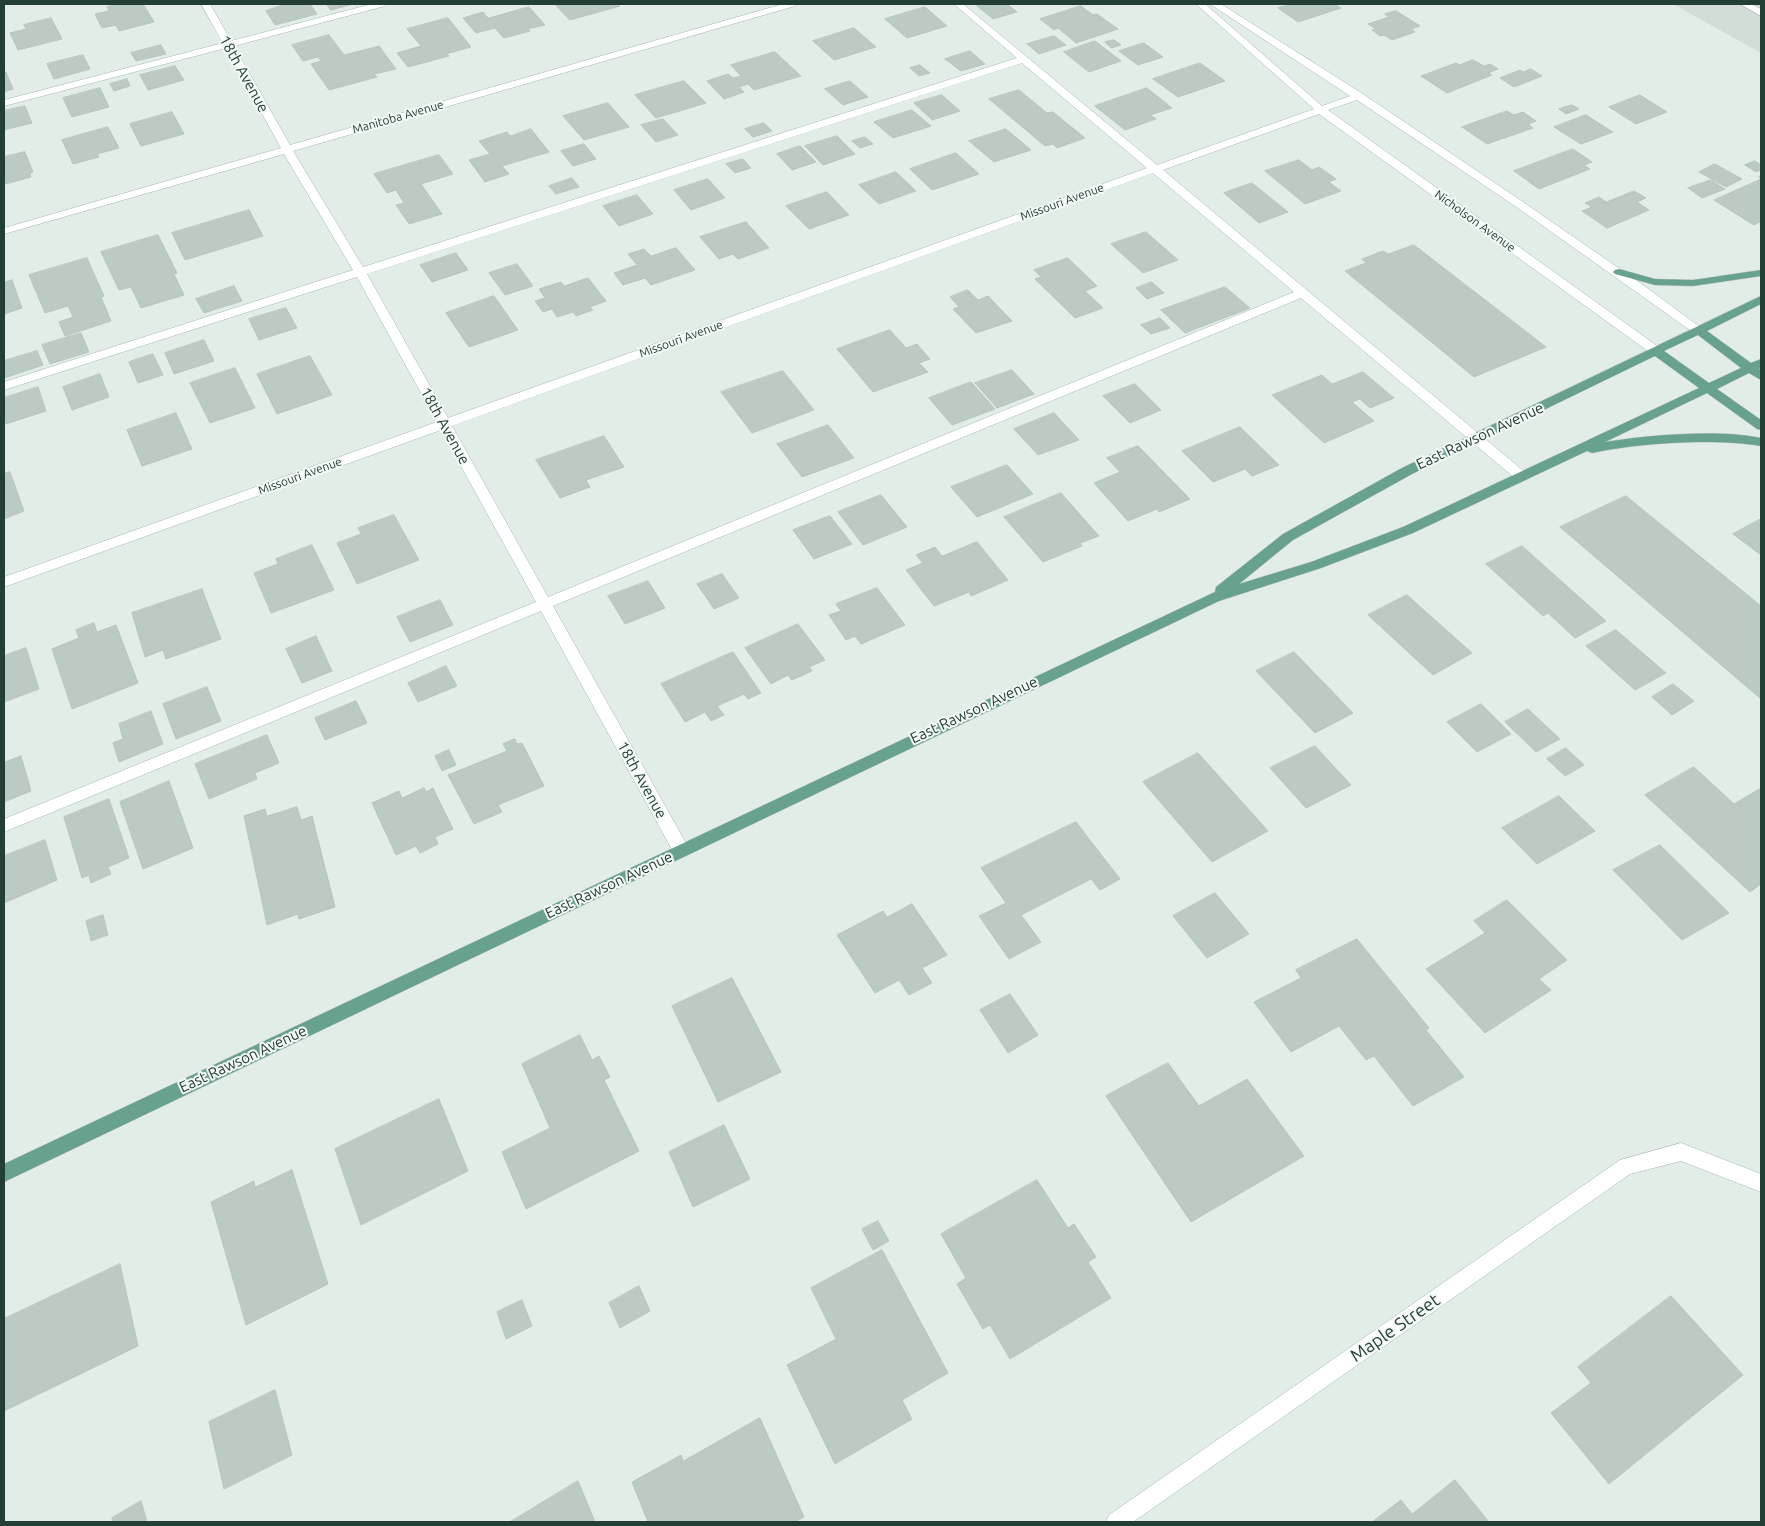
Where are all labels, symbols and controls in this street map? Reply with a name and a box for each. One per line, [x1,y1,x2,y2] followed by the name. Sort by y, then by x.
[215,32,273,116] street label: 18th Avenue
[351,97,445,137] street label: Manitoba Avenue
[1018,180,1106,224] street label: Missouri Avenue
[1432,187,1518,255] street label: Nicholson Avenue
[637,317,725,361] street label: Missouri Avenue
[416,384,474,468] street label: 18th Avenue
[1413,399,1547,473] street label: East Rawson Avenue
[256,454,344,498] street label: Missouri Avenue
[907,673,1041,747] street label: East Rawson Avenue
[613,738,671,822] street label: 18th Avenue
[542,848,676,922] street label: East Rawson Avenue
[176,1022,310,1096] street label: East Rawson Avenue
[1346,1289,1444,1367] street label: Maple Street

